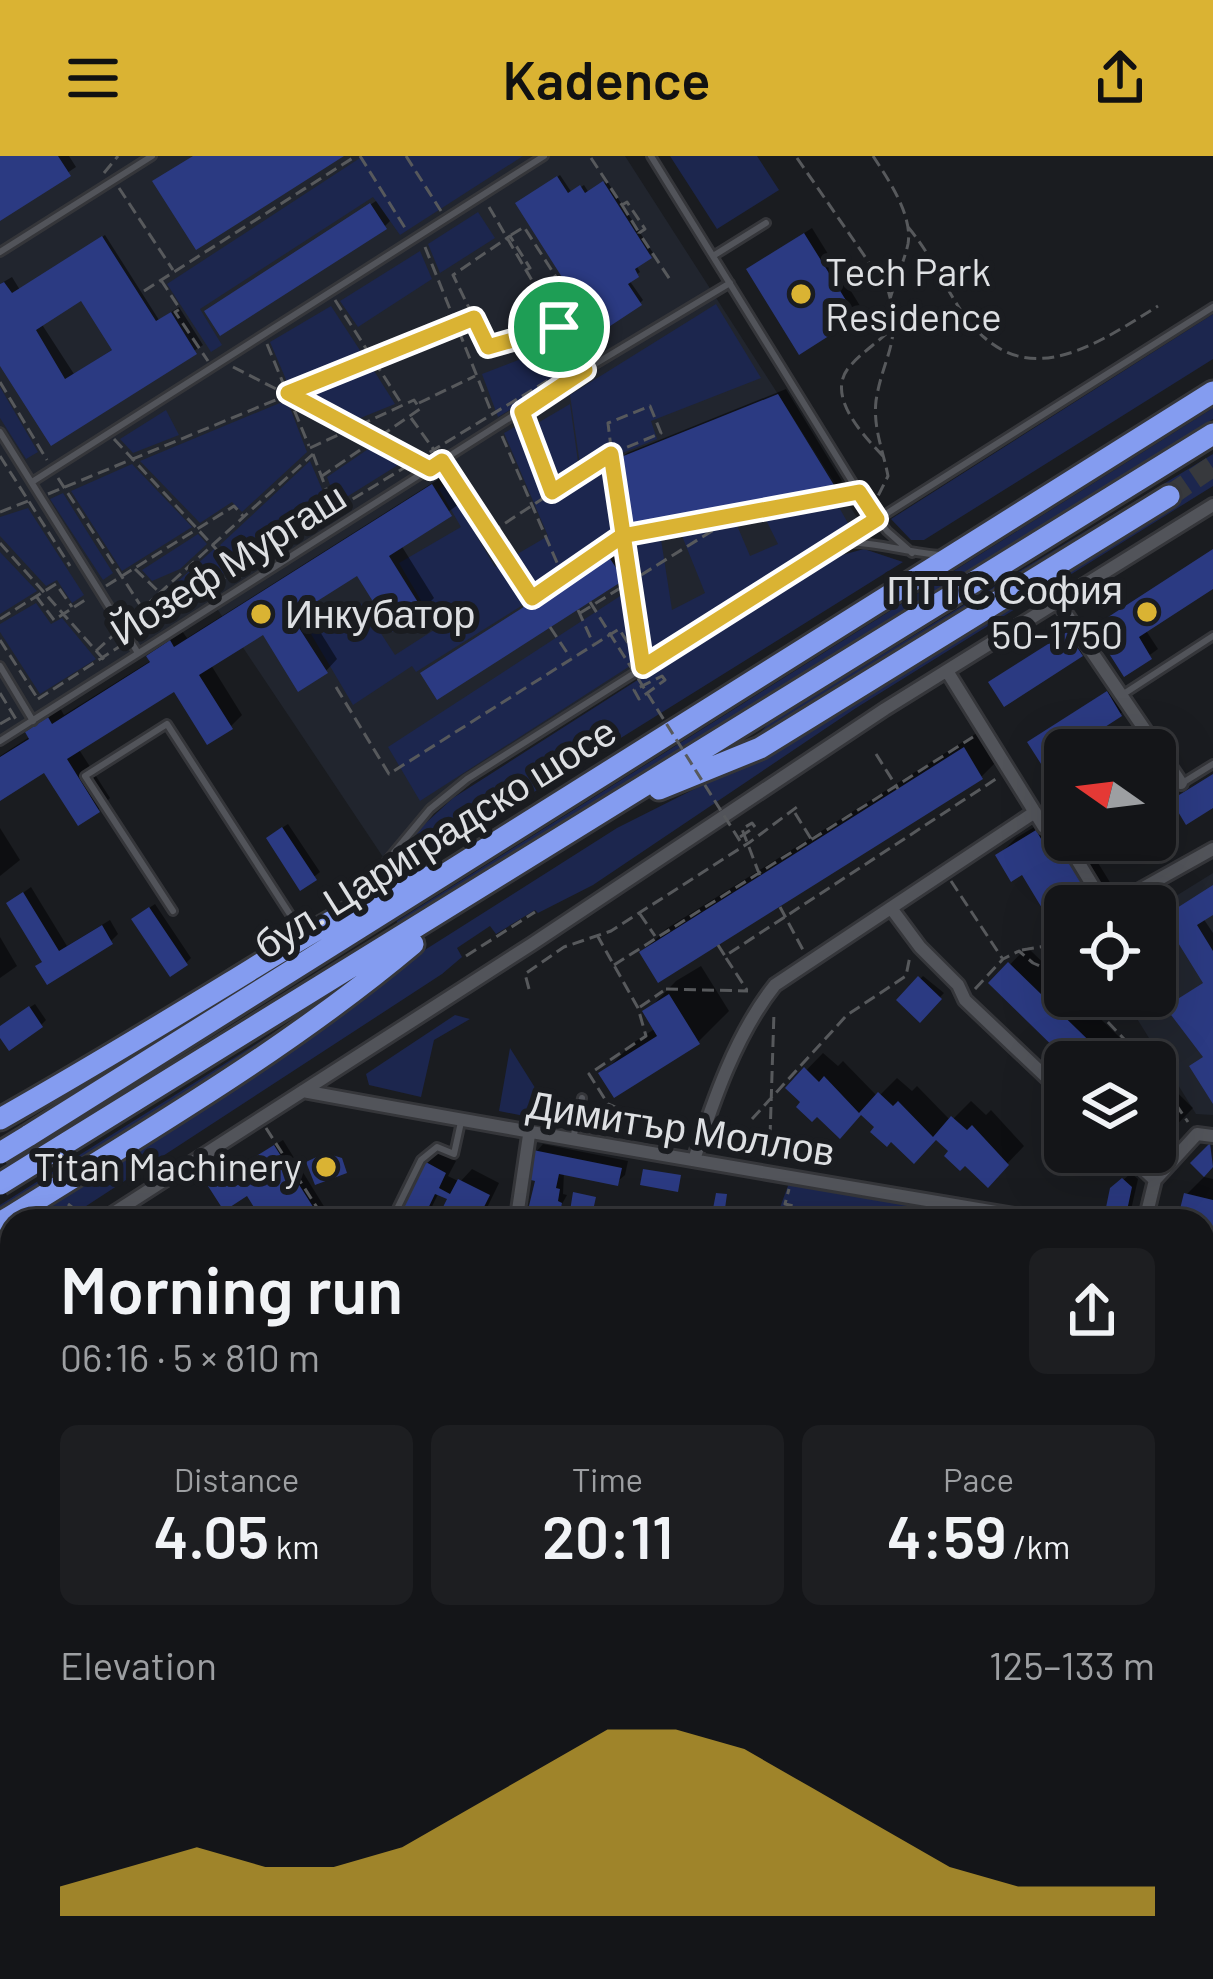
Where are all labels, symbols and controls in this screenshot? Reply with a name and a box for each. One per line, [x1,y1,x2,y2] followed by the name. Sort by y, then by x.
[60,45,126,111] icon: menu
[1087,45,1153,111] icon: share
[503,46,710,111] text: Kadence
[825,247,1002,339] place label: Tech Park Residence
[508,276,610,378] pin
[788,281,814,307] marker: Tech Park Residence
[526,294,592,360] icon: arrive
[101,472,353,654] street label: Йозеф Мургаш
[887,565,1123,657] place label: ПТТС София 50-1750
[285,589,475,636] place label: Инкубатор
[1134,599,1160,625] marker: ПТТС София 50-1750
[248,601,274,627] marker: Инкубатор
[245,706,624,967] street label: бул. Цариградско шосе
[1044,729,1176,861] north arrow
[1044,729,1176,1173] map controls
[1044,885,1176,1017] button: locate
[1044,1041,1176,1173] button: layers
[524,1079,838,1174] street label: Димитър Моллов
[34,1142,302,1189] place label: Titan Machinery
[313,1154,339,1180] marker: Titan Machinery
[60,1248,403,1327] text: Morning run
[1029,1248,1155,1374] button: share
[60,1333,320,1380] text: 06:16 · 5 × 810 m
[174,1459,299,1499] text: Distance
[572,1459,643,1499] text: Time
[943,1459,1014,1499] text: Pace
[153,1499,269,1571] text: 4.05
[542,1499,673,1571] text: 20:11
[887,1499,1007,1571] text: 4:59
[269,1526,320,1566] text: km
[1007,1526,1070,1566] text: /km
[60,1641,217,1688] text: Elevation
[989,1641,1155,1688] text: 125–133 m

